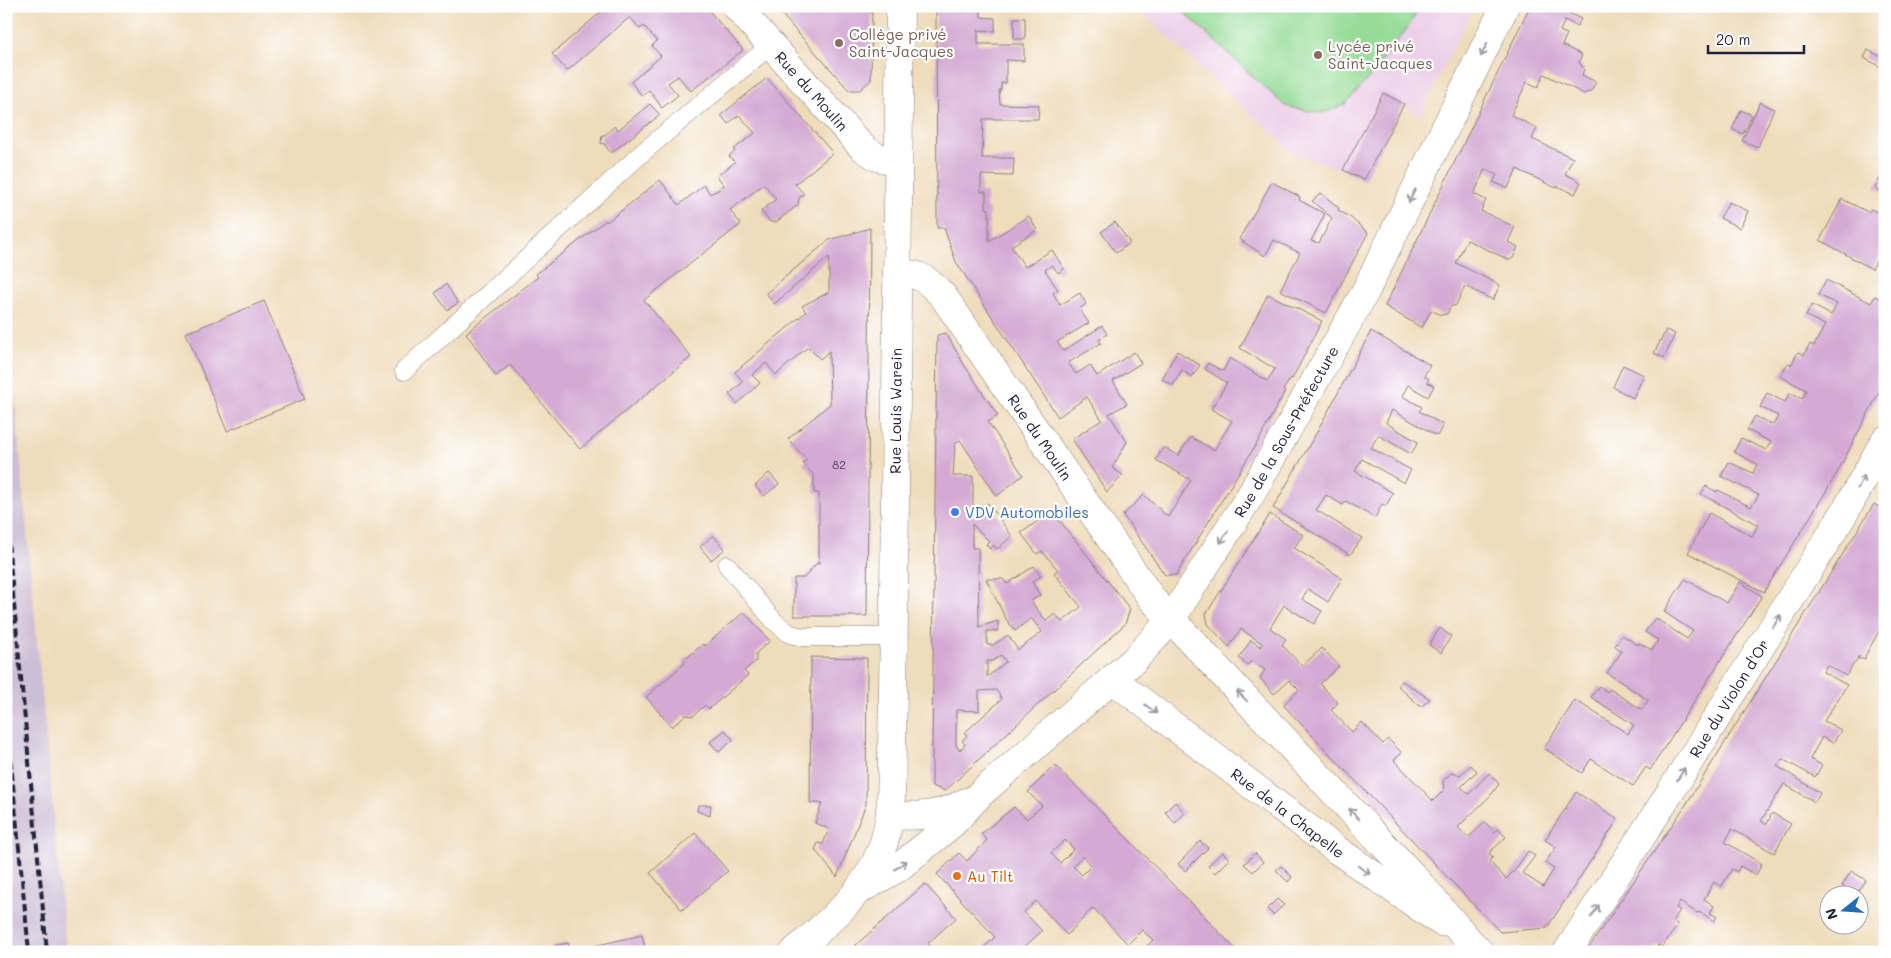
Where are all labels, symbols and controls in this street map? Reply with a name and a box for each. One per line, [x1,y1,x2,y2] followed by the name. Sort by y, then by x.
[1708,22,1805,54] scale bar
[849,24,953,61] place label: Collège privé Saint-Jacques
[1716,29,1750,49] text: 20 m
[1328,36,1432,73] place label: Lycée privé Saint-Jacques
[833,37,845,49] marker: Collège privé Saint-Jacques
[1479,43,1489,58] one-way arrow
[771,47,853,135] street label: Rue du Moulin
[1312,49,1324,61] marker: Lycée privé Saint-Jacques
[1407,188,1417,203] one-way arrow
[1229,342,1343,521] street label: Rue de la Sous-Préfecture
[885,348,906,474] street label: Rue Louis Warein
[1004,390,1077,484] street label: Rue du Moulin
[832,456,846,472] house number: 82
[1856,475,1866,490] one-way arrow
[965,502,1089,522] place label: VDV Automobiles
[949,506,961,518] marker: VDV Automobiles
[1219,530,1229,544] one-way arrow
[1772,615,1782,629] one-way arrow
[1684,635,1773,761] street label: Rue du Violon d'Or
[1236,690,1248,702] one-way arrow
[1144,703,1157,714] one-way arrow
[1227,763,1349,862] street label: Rue de la Chapelle
[1677,767,1687,781] one-way arrow
[1348,807,1360,820] one-way arrow
[894,860,908,870] one-way arrow
[1357,865,1371,875] one-way arrow
[967,866,1014,886] place label: Au Tilt
[951,870,963,882] marker: Au Tilt
[1818,886,1868,936] north arrow
[1590,905,1600,919] one-way arrow
[1820,906,1842,922] text: N

